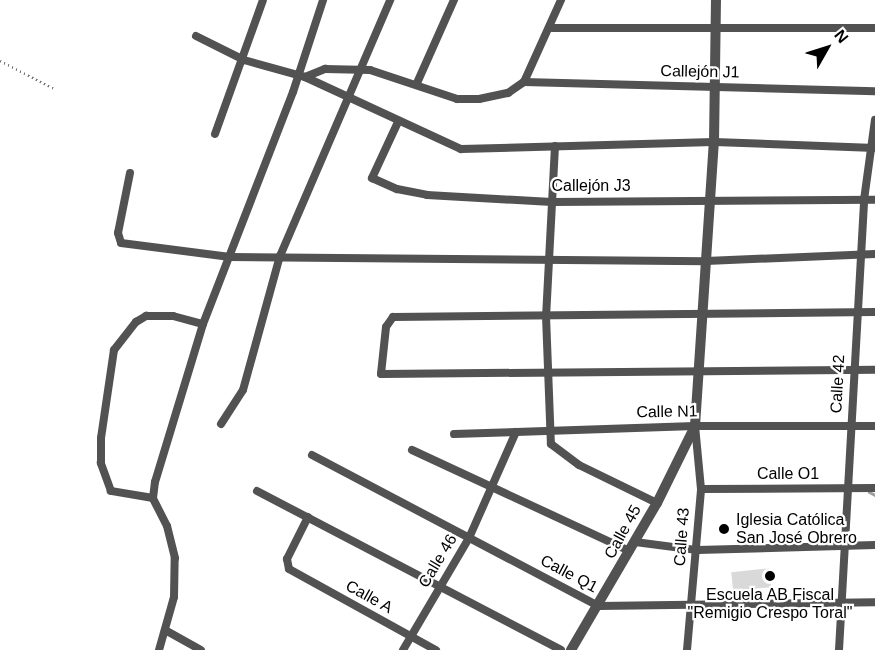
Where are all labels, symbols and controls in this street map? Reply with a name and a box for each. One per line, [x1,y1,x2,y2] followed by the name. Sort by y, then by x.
[797,18,857,78] north arrow
[831,27,852,46] text: N
[660,62,740,82] street label: Callejón J1
[551,176,631,196] street label: Callejón J3
[827,354,849,414] street label: Calle 42
[636,402,698,422] street label: Calle N1
[757,464,819,484] street label: Calle O1
[600,502,646,562] street label: Calle 45
[670,507,694,567] street label: Calle 43
[736,510,857,548] place label: Iglesia Católica San José Obrero
[717,522,731,536] marker: Iglesia Católica San José Obrero
[415,531,461,591] street label: Calle 46
[537,551,601,597] street label: Calle Q1
[763,569,777,583] marker: Escuela AB Fiscal "Remigio Crespo Toral"
[342,576,396,618] street label: Calle A
[687,585,853,623] place label: Escuela AB Fiscal "Remigio Crespo Toral"

